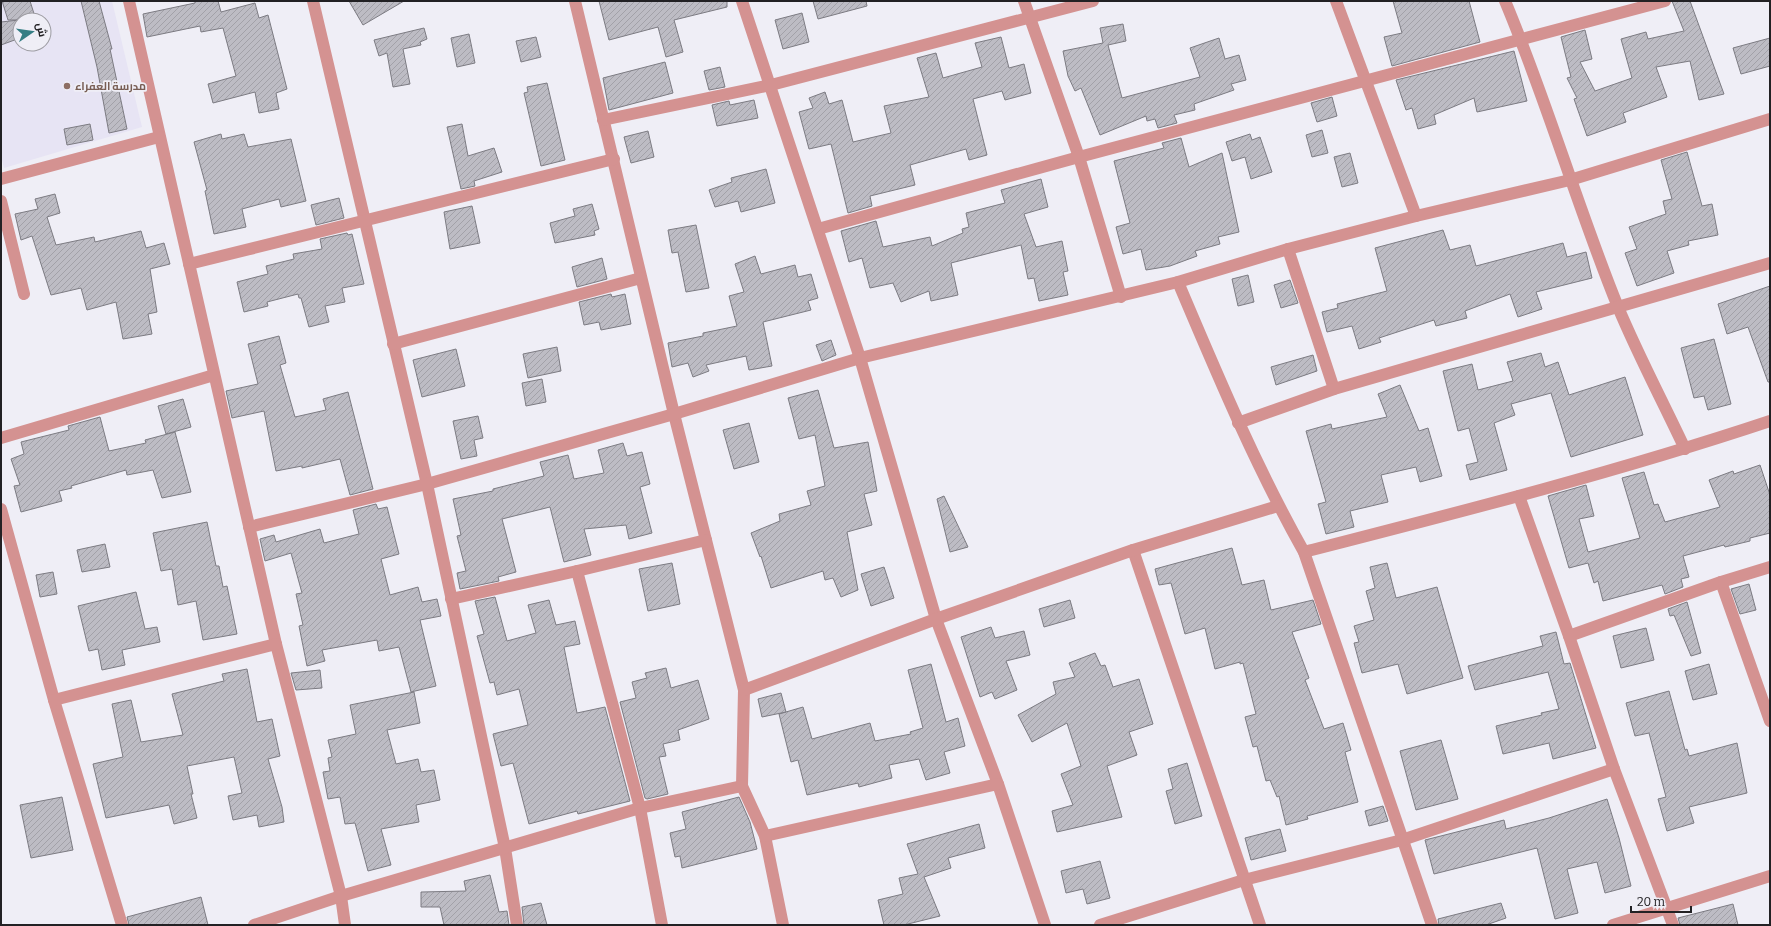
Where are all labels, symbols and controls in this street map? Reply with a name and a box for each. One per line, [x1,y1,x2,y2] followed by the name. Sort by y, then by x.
[12,12,52,52] north arrow
[33,22,49,38] text: ش
[75,80,146,93] place label: مدرسة العفراء
[62,81,72,91] marker: مدرسة العفراء
[1631,888,1691,914] scale bar
[1637,895,1666,909] text: 20 m

